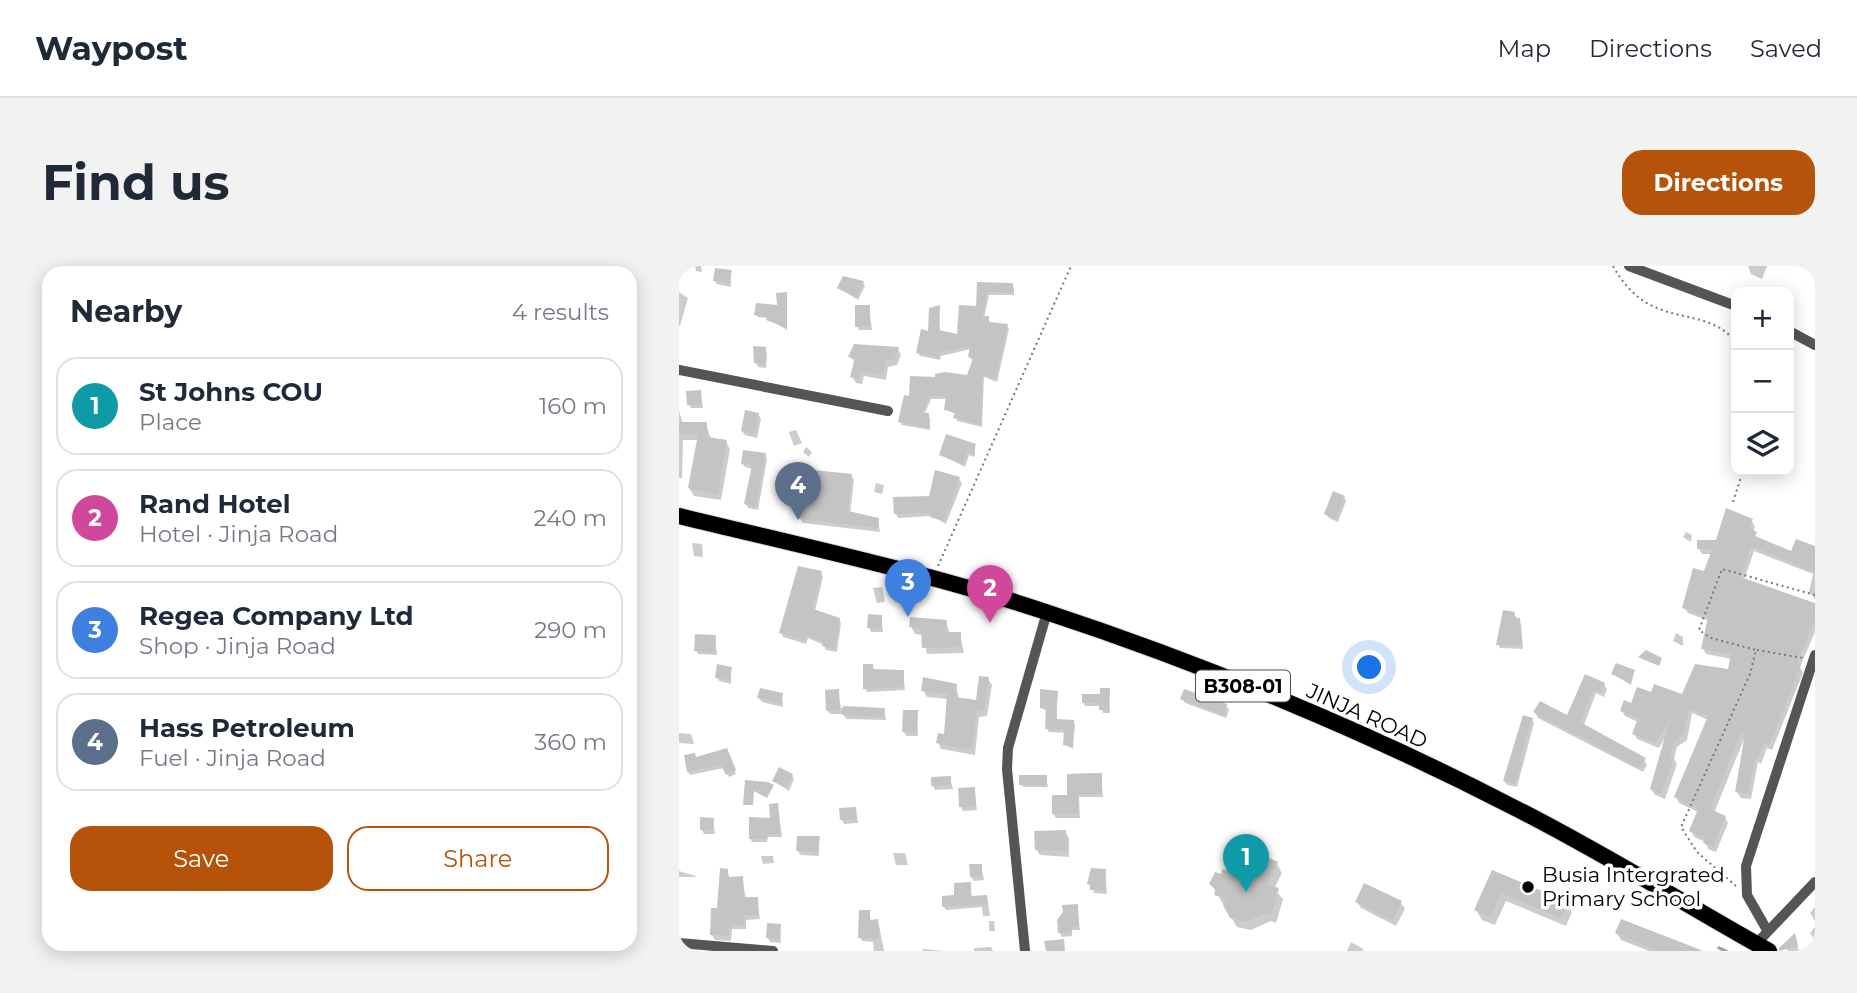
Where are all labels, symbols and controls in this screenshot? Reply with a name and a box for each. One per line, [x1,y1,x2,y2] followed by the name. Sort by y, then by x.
[35,28,188,68] text: Waypost
[1498,34,1551,63] text: Map
[1589,34,1712,63] text: Directions
[1750,34,1822,63] text: Saved
[1622,150,1815,215] button: Directions
[42,153,230,212] text: Find us
[1731,287,1794,476] map controls
[1731,287,1794,350] button: +
[70,293,182,330] text: Nearby
[512,298,609,326] text: 4 results
[1731,350,1794,413] button: −
[139,376,323,408] text: St Johns COU
[90,392,100,420] text: 1
[539,392,607,420] text: 160 m
[139,408,202,436] text: Place
[1731,413,1794,476] button: layers
[775,462,821,520] pin: 4
[139,488,291,520] text: Rand Hotel
[88,504,102,532] text: 2
[534,504,607,532] text: 240 m
[139,520,338,548] text: Hotel · Jinja Road
[885,559,931,617] pin: 3
[967,565,1013,623] pin: 2
[139,600,414,632] text: Regea Company Ltd
[88,616,102,644] text: 3
[534,616,607,644] text: 290 m
[139,632,336,660] text: Shop · Jinja Road
[1352,650,1386,684] your location
[1196,670,1290,702] road number: B308-01
[1302,677,1432,753] street label: JINJA ROAD
[139,712,355,744] text: Hass Petroleum
[87,728,103,756] text: 4
[534,728,607,756] text: 360 m
[139,744,326,772] text: Fuel · Jinja Road
[70,826,333,891] button: Save
[347,826,609,891] button: Share
[1223,834,1269,892] pin: 1
[1542,862,1725,911] place label: Busia Intergrated Primary School
[1520,879,1536,895] marker: Busia Intergrated Primary School

